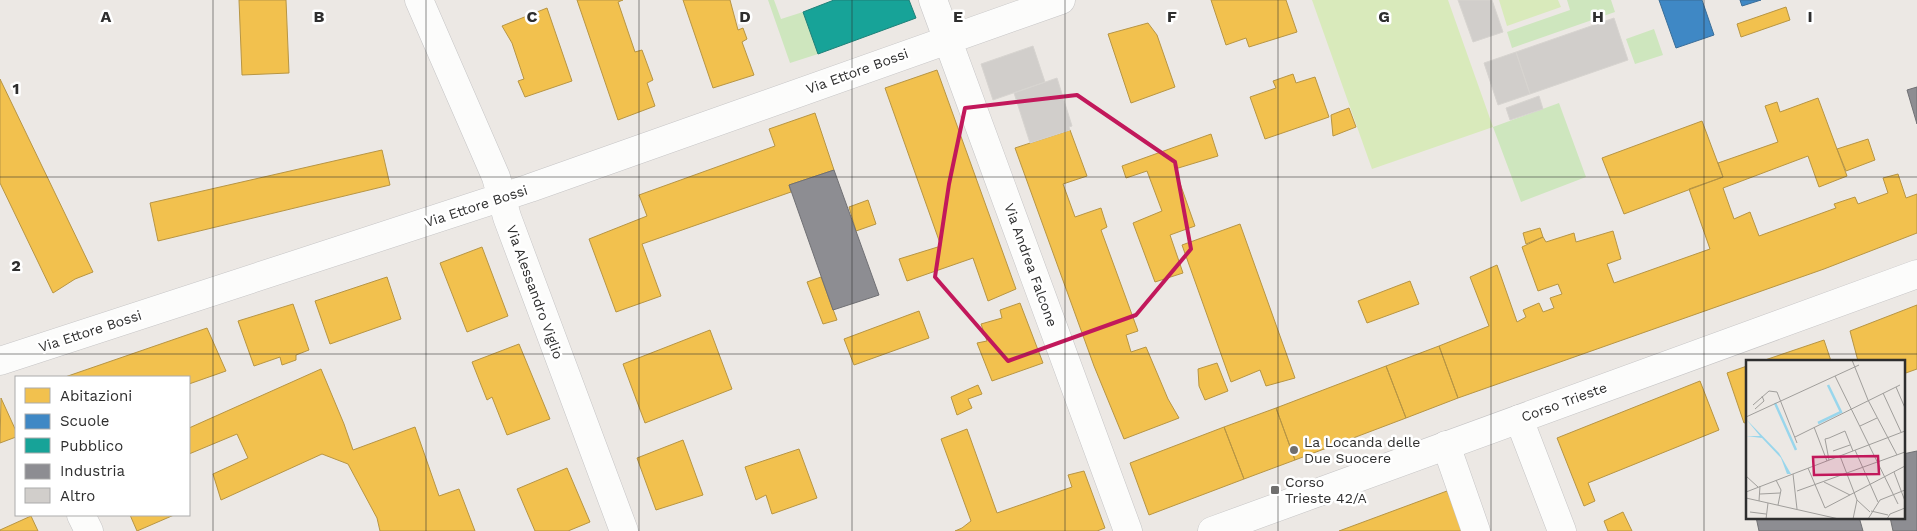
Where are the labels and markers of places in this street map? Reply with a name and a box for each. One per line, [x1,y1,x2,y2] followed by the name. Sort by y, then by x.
[1304,434,1420,466] place label: La Locanda delle Due Suocere
[1288,444,1300,456] marker: La Locanda delle Due Suocere
[1285,474,1367,506] place label: Corso Trieste 42/A
[1269,484,1281,496] marker: Corso Trieste 42/A

